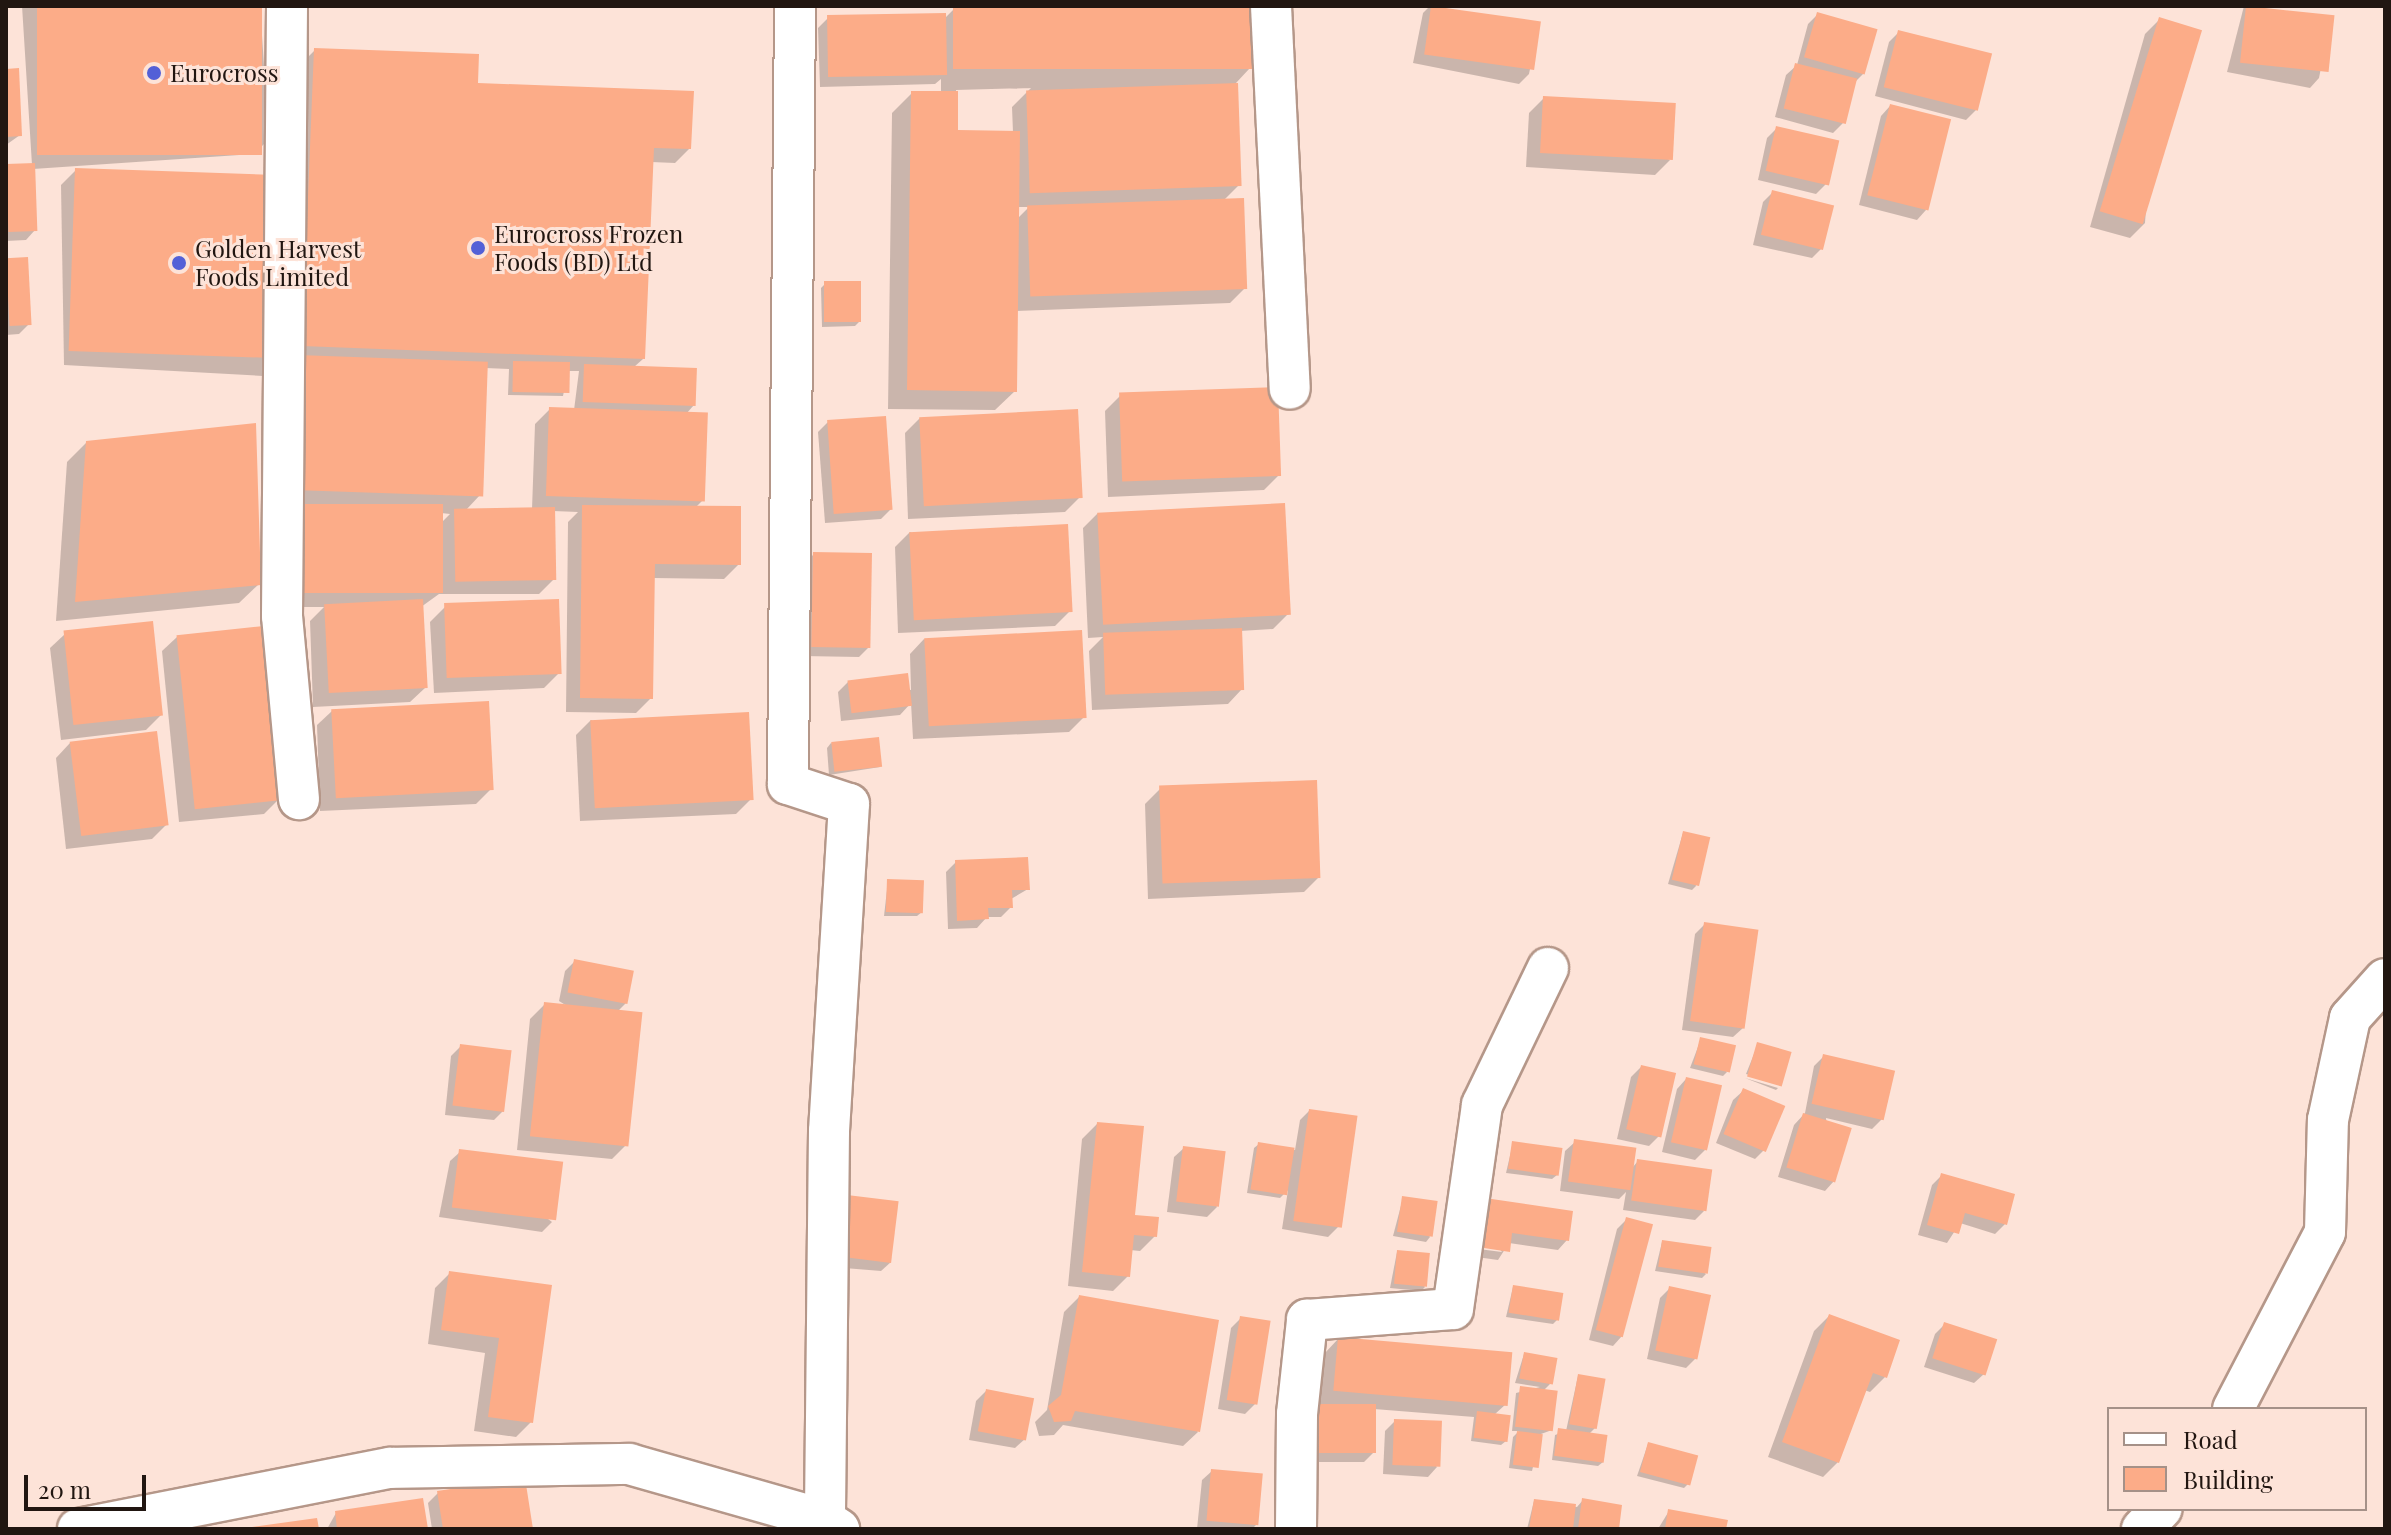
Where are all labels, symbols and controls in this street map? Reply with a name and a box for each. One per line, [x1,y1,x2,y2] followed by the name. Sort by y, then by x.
[170,59,278,87] place label: Eurocross
[145,64,163,82] marker: Eurocross
[494,220,683,276] place label: Eurocross Frozen Foods (BD) Ltd
[195,235,361,291] place label: Golden Harvest Foods Limited
[469,239,487,257] marker: Eurocross Frozen Foods (BD) Ltd
[170,254,188,272] marker: Golden Harvest Foods Limited
[2107,1407,2367,1511] legend
[2183,1423,2238,1455] text: Road
[28,1459,150,1509] scale bar
[2183,1463,2273,1495] text: Building
[38,1473,91,1505] text: 20 m

